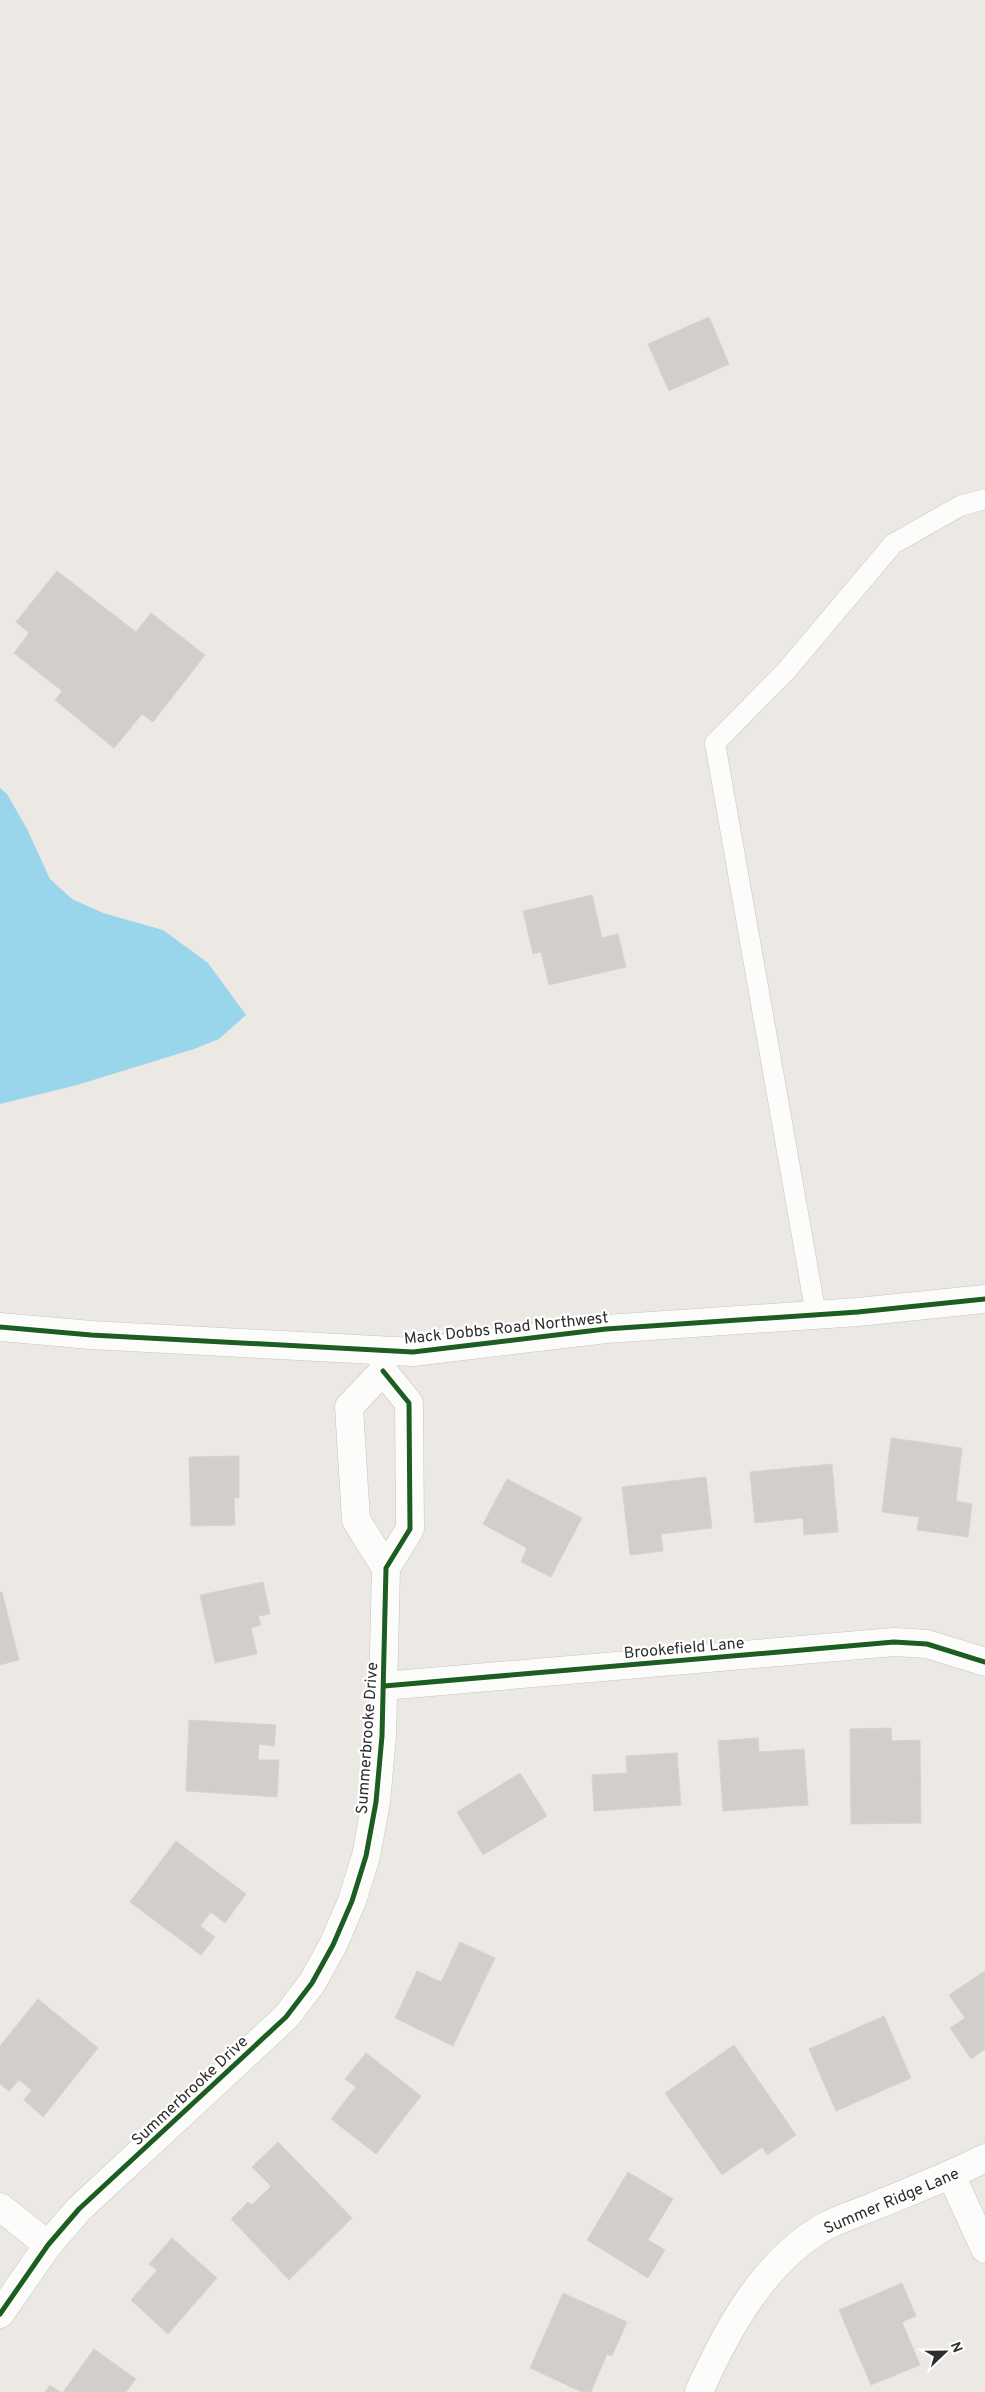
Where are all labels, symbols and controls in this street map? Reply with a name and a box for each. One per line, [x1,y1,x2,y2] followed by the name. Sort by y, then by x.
[403,1308,609,1350] street label: Mack Dobbs Road Northwest
[623,1634,745,1664] street label: Brookefield Lane
[353,1661,383,1815] street label: Summerbrooke Drive
[128,2032,253,2151] street label: Summerbrooke Drive
[821,2164,963,2239] street label: Summer Ridge Lane
[920,2327,970,2377] north arrow
[946,2340,965,2356] text: N

